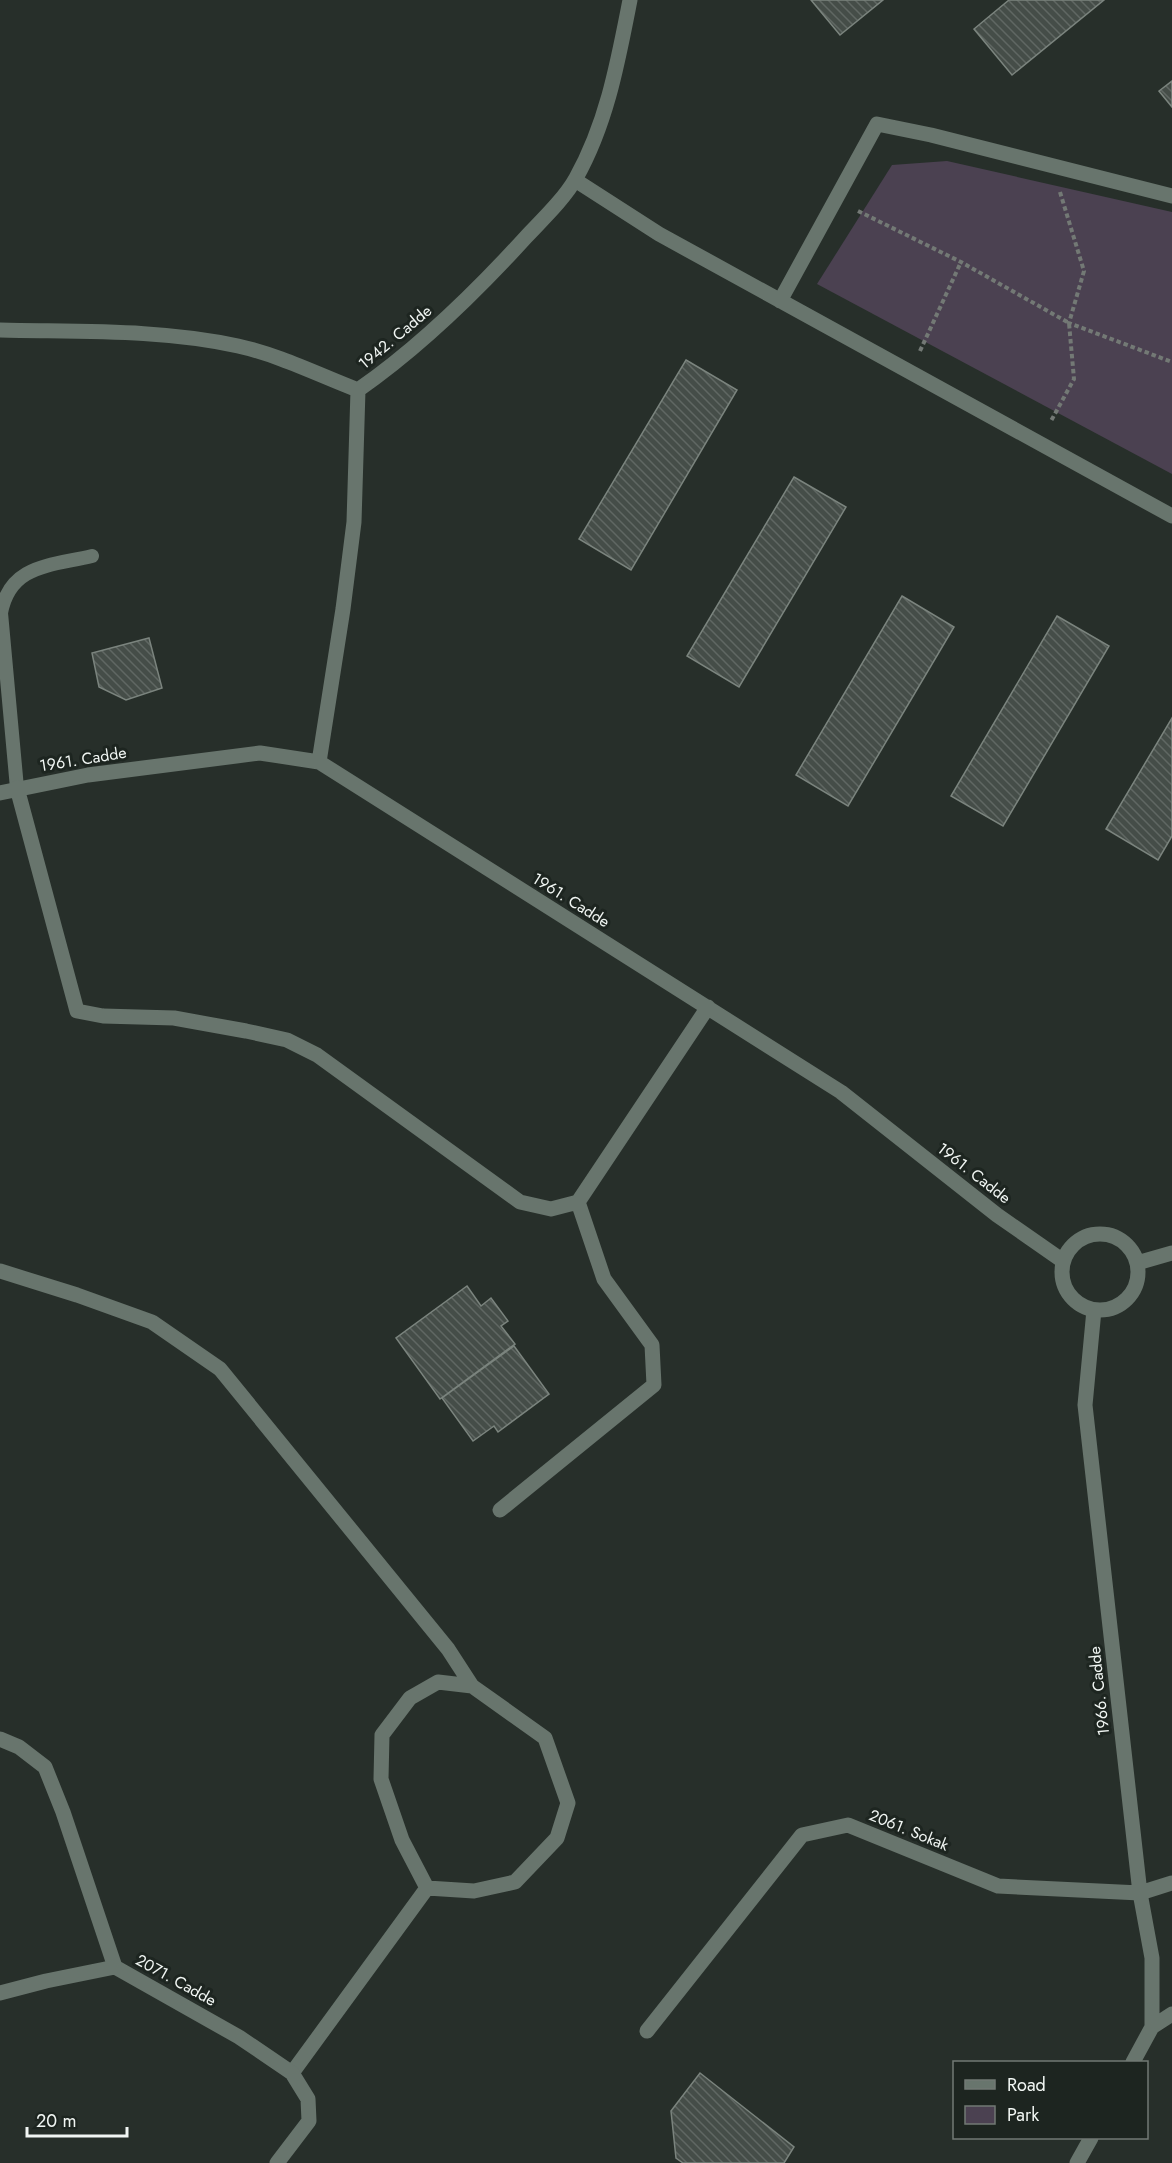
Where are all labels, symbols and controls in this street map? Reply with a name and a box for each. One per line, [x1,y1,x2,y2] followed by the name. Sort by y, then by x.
[353,299,437,375] street label: 1942. Cadde
[38,741,128,777] street label: 1961. Cadde
[528,867,614,933] street label: 1961. Cadde
[932,1137,1016,1209] street label: 1961. Cadde
[1083,1645,1115,1737] street label: 1966. Cadde
[866,1804,953,1857] street label: 2061. Sokak
[131,1948,221,2012] street label: 2071. Cadde
[953,2061,1148,2139] legend
[1007,2072,1046,2098] text: Road
[27,2100,128,2138] scale bar
[1007,2102,1039,2128] text: Park
[36,2108,76,2134] text: 20 m

